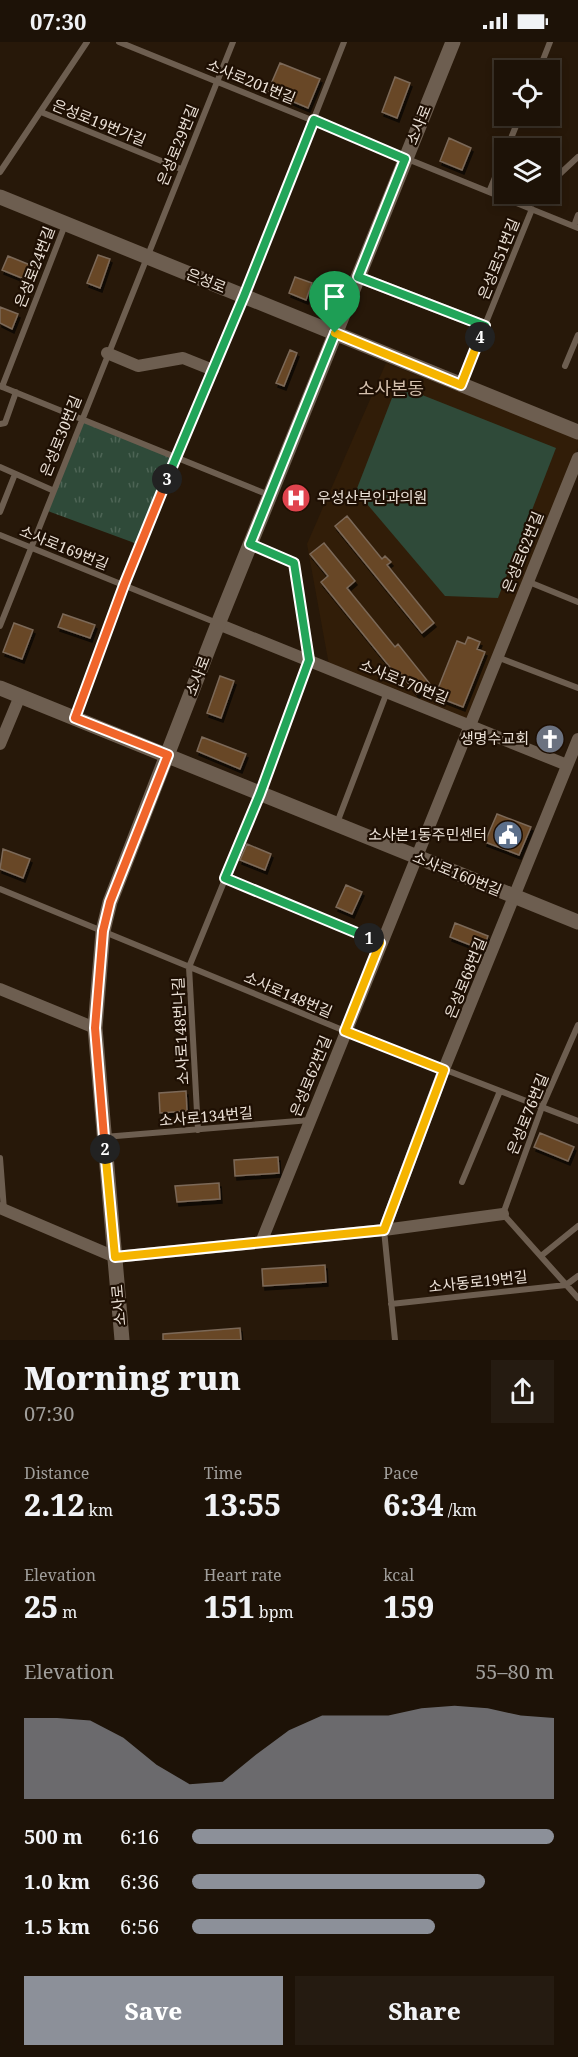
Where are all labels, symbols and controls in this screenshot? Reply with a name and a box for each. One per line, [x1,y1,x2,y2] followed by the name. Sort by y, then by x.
[30,6,86,36] text: 07:30
[204,54,299,108] street label: 소사로201번길
[494,60,560,204] map controls
[494,60,560,126] button: locate
[49,94,149,150] street label: 은성로19번가길
[152,101,202,188] street label: 은성로29번길
[401,102,435,148] street label: 소사로
[494,138,560,204] button: layers
[473,215,523,302] street label: 은성로51번길
[9,223,59,310] street label: 은성로24번길
[183,263,229,297] street label: 은성로
[309,271,360,333] pin
[318,280,351,313] icon: arrive
[465,322,495,352] pin: 4
[475,326,485,348] text: 4
[358,376,424,400] district label: 소사본동
[35,392,85,479] street label: 은성로30번길
[152,464,182,494] pin: 3
[162,468,172,490] text: 3
[280,482,312,514] hospital icon: 우성산부인과의원
[317,487,427,507] place label: 우성산부인과의원
[497,508,547,595] street label: 은성로62번길
[17,520,112,574] street label: 소사로169번길
[180,653,214,699] street label: 소사로
[357,654,452,708] street label: 소사로170번길
[534,723,566,755] church icon: 생명수교회
[460,728,529,748] place label: 생명수교회
[492,819,524,851] public building icon: 소사본1동주민센터
[368,824,487,844] place label: 소사본1동주민센터
[410,846,505,900] street label: 소사로160번길
[354,923,384,953] pin: 1
[364,927,374,949] text: 1
[440,934,490,1021] street label: 은성로68번길
[241,966,336,1022] street label: 소사로148번길
[167,977,193,1085] street label: 소사로148번나길
[285,1032,335,1119] street label: 은성로62번길
[502,1070,552,1157] street label: 은성로76번길
[158,1102,254,1130] street label: 소사로134번길
[90,1134,120,1164] pin: 2
[100,1138,110,1160] text: 2
[427,1266,528,1296] street label: 소사동로19번길
[106,1284,130,1327] street label: 소사로
[24,1355,241,1400] text: Morning run
[491,1360,554,1423] button: share
[24,1400,74,1427] text: 07:30
[24,1462,89,1484] text: Distance
[204,1462,242,1484] text: Time
[383,1462,418,1484] text: Pace
[24,1484,84,1525] text: 2.12
[204,1484,281,1525] text: 13:55
[383,1484,444,1525] text: 6:34
[84,1499,113,1521] text: km
[444,1499,477,1521] text: /km
[24,1564,96,1586] text: Elevation
[204,1564,282,1586] text: Heart rate
[383,1564,414,1586] text: kcal
[24,1586,58,1627] text: 25
[204,1586,255,1627] text: 151
[383,1586,434,1627] text: 159
[58,1601,77,1623] text: m
[255,1601,294,1623] text: bpm
[24,1658,114,1685] text: Elevation
[475,1658,554,1685] text: 55–80 m
[24,1823,83,1850] text: 500 m
[120,1823,159,1850] text: 6:16
[24,1868,90,1895] text: 1.0 km
[120,1868,159,1895] text: 6:36
[24,1913,90,1940] text: 1.5 km
[120,1913,159,1940] text: 6:56
[24,1976,283,2045] button: Save
[295,1976,554,2045] button: Share

